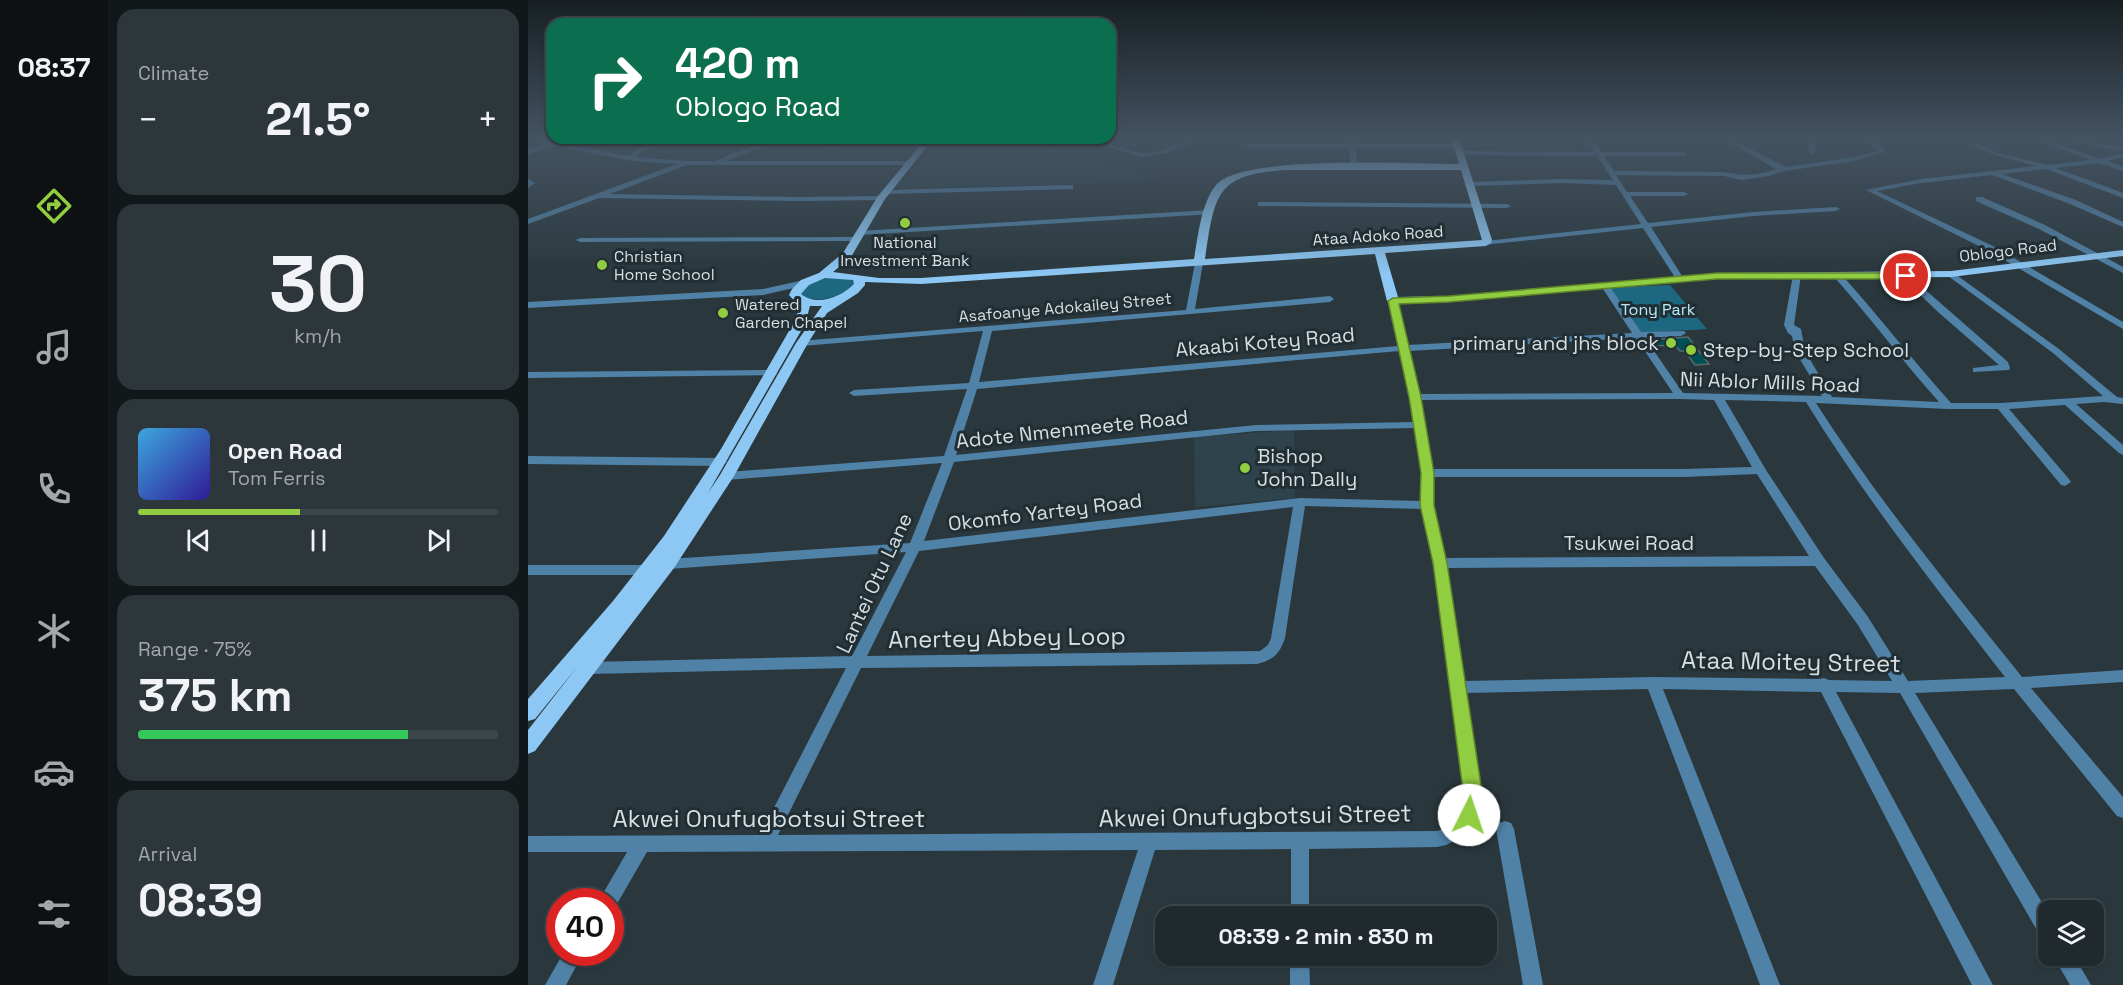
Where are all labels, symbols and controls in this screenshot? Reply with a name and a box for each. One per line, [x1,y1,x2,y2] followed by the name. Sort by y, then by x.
[675,37,800,90] text: 420 m
[576,42,654,120] icon: right
[17,50,91,85] text: 08:37
[138,60,209,86] text: Climate
[675,89,841,124] text: Oblogo Road
[265,91,371,148] text: 21.5°
[138,99,158,141] text: −
[478,99,498,141] text: +
[33,185,75,227] icon: directions
[898,216,912,230] marker: National Investment Bank
[1312,220,1444,251] street label: Ataa Adoko Road
[840,232,970,271] place label: National Investment Bank
[269,234,367,334] text: 30
[1958,234,2058,267] street label: Oblogo Road
[614,246,715,285] place label: Christian Home School
[1880,250,1931,301] pin
[595,258,609,272] marker: Christian Home School
[1889,259,1922,292] icon: arrive
[958,288,1172,327] street label: Asafoanye Adokailey Street
[735,294,847,333] place label: Watered Garden Chapel
[1621,299,1696,320] park label: Tony Park
[716,306,730,320] marker: Watered Garden Chapel
[1174,321,1356,363] street label: Akaabi Kotey Road
[294,323,342,349] text: km/h
[33,326,75,368] icon: music
[1453,330,1659,356] place label: primary and jhs block
[1664,336,1678,350] marker: primary and jhs block
[1703,337,1909,363] place label: Step-by-Step School
[1684,343,1698,357] marker: Step-by-Step School
[1680,366,1860,398] street label: Nii Ablor Mills Road
[955,404,1189,454] street label: Adote Nmenmeete Road
[228,437,343,465] text: Open Road
[1257,443,1357,492] place label: Bishop John Dally
[1238,461,1252,475] marker: Bishop John Dally
[228,465,326,491] text: Tom Ferris
[33,468,75,510] icon: phone
[947,487,1143,537] street label: Okomfo Yartey Road
[830,509,918,657] street label: Lantei Otu Lane
[182,524,215,557] icon: previous
[302,524,335,557] icon: pause
[422,524,455,557] icon: next
[1564,530,1694,556] street label: Tsukwei Road
[33,610,75,652] icon: climate
[888,620,1126,655] street label: Anertey Abbey Loop
[138,636,252,662] text: Range · 75%
[1681,644,1901,679] street label: Ataa Moitey Street
[138,667,293,724] text: 375 km
[33,751,75,793] icon: car
[1437,783,1501,847] position arrow
[1098,797,1412,834] street label: Akwei Onufugbotsui Street
[613,803,925,834] street label: Akwei Onufugbotsui Street
[138,841,197,867] text: Arrival
[138,872,263,929] text: 08:39
[546,888,624,966] speed limit sign: 40
[33,893,75,935] icon: filters
[2038,900,2104,966] map controls
[2038,900,2104,966] button: layers
[1219,922,1434,950] text: 08:39 · 2 min · 830 m

